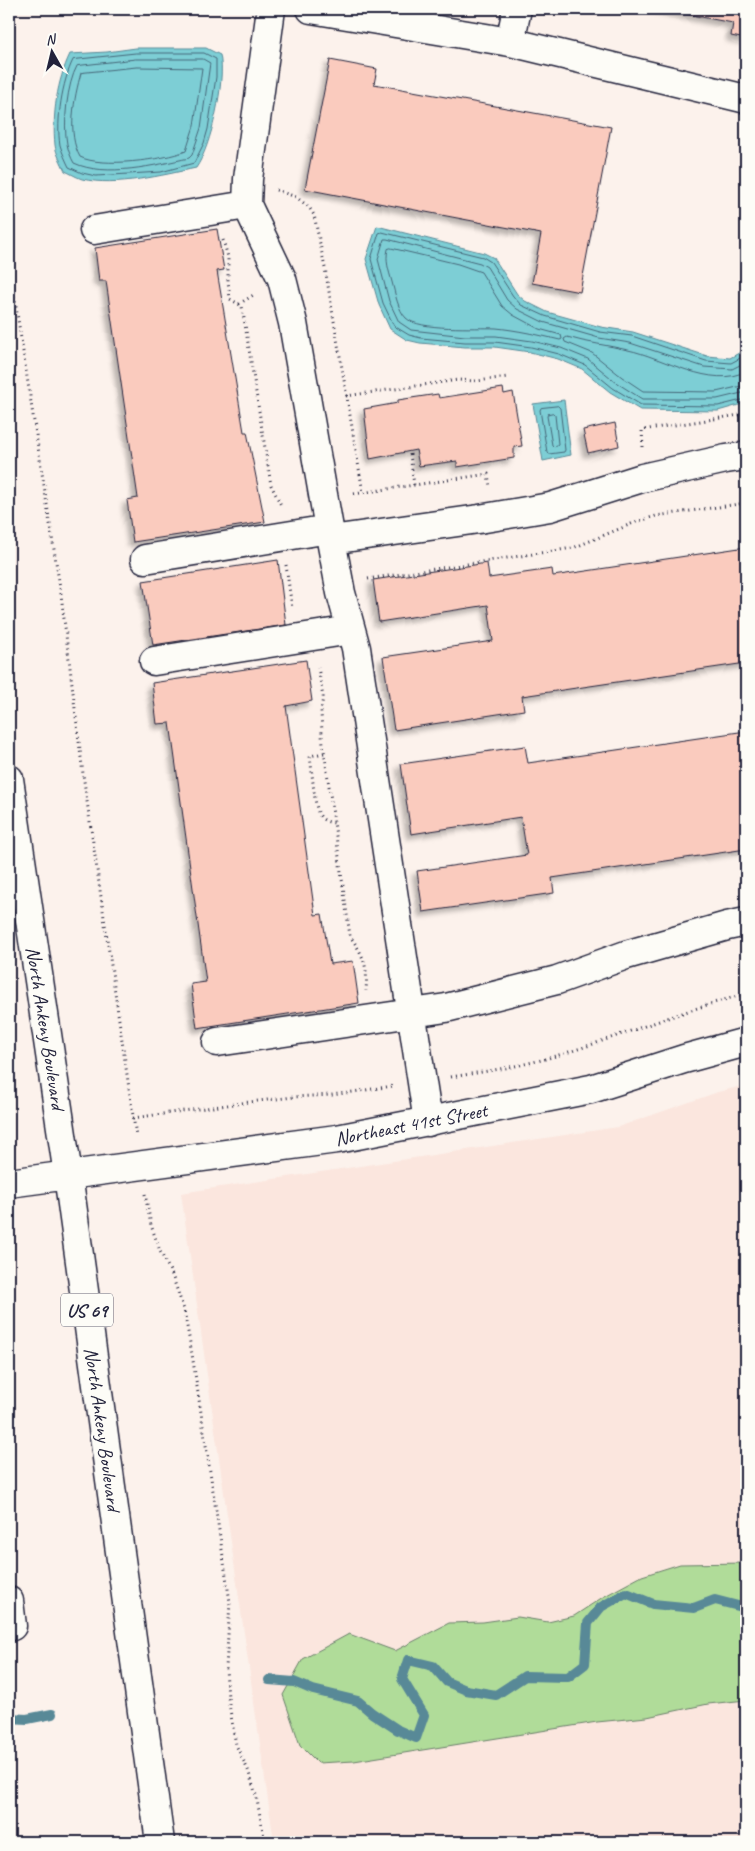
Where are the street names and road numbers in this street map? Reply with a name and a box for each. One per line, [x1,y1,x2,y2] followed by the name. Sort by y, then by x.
[20,945,71,1114] street label: North Ankeny Boulevard
[333,1097,492,1151] street label: Northeast 41st Street
[61,1294,113,1326] road number: US 69
[79,1346,127,1515] street label: North Ankeny Boulevard

